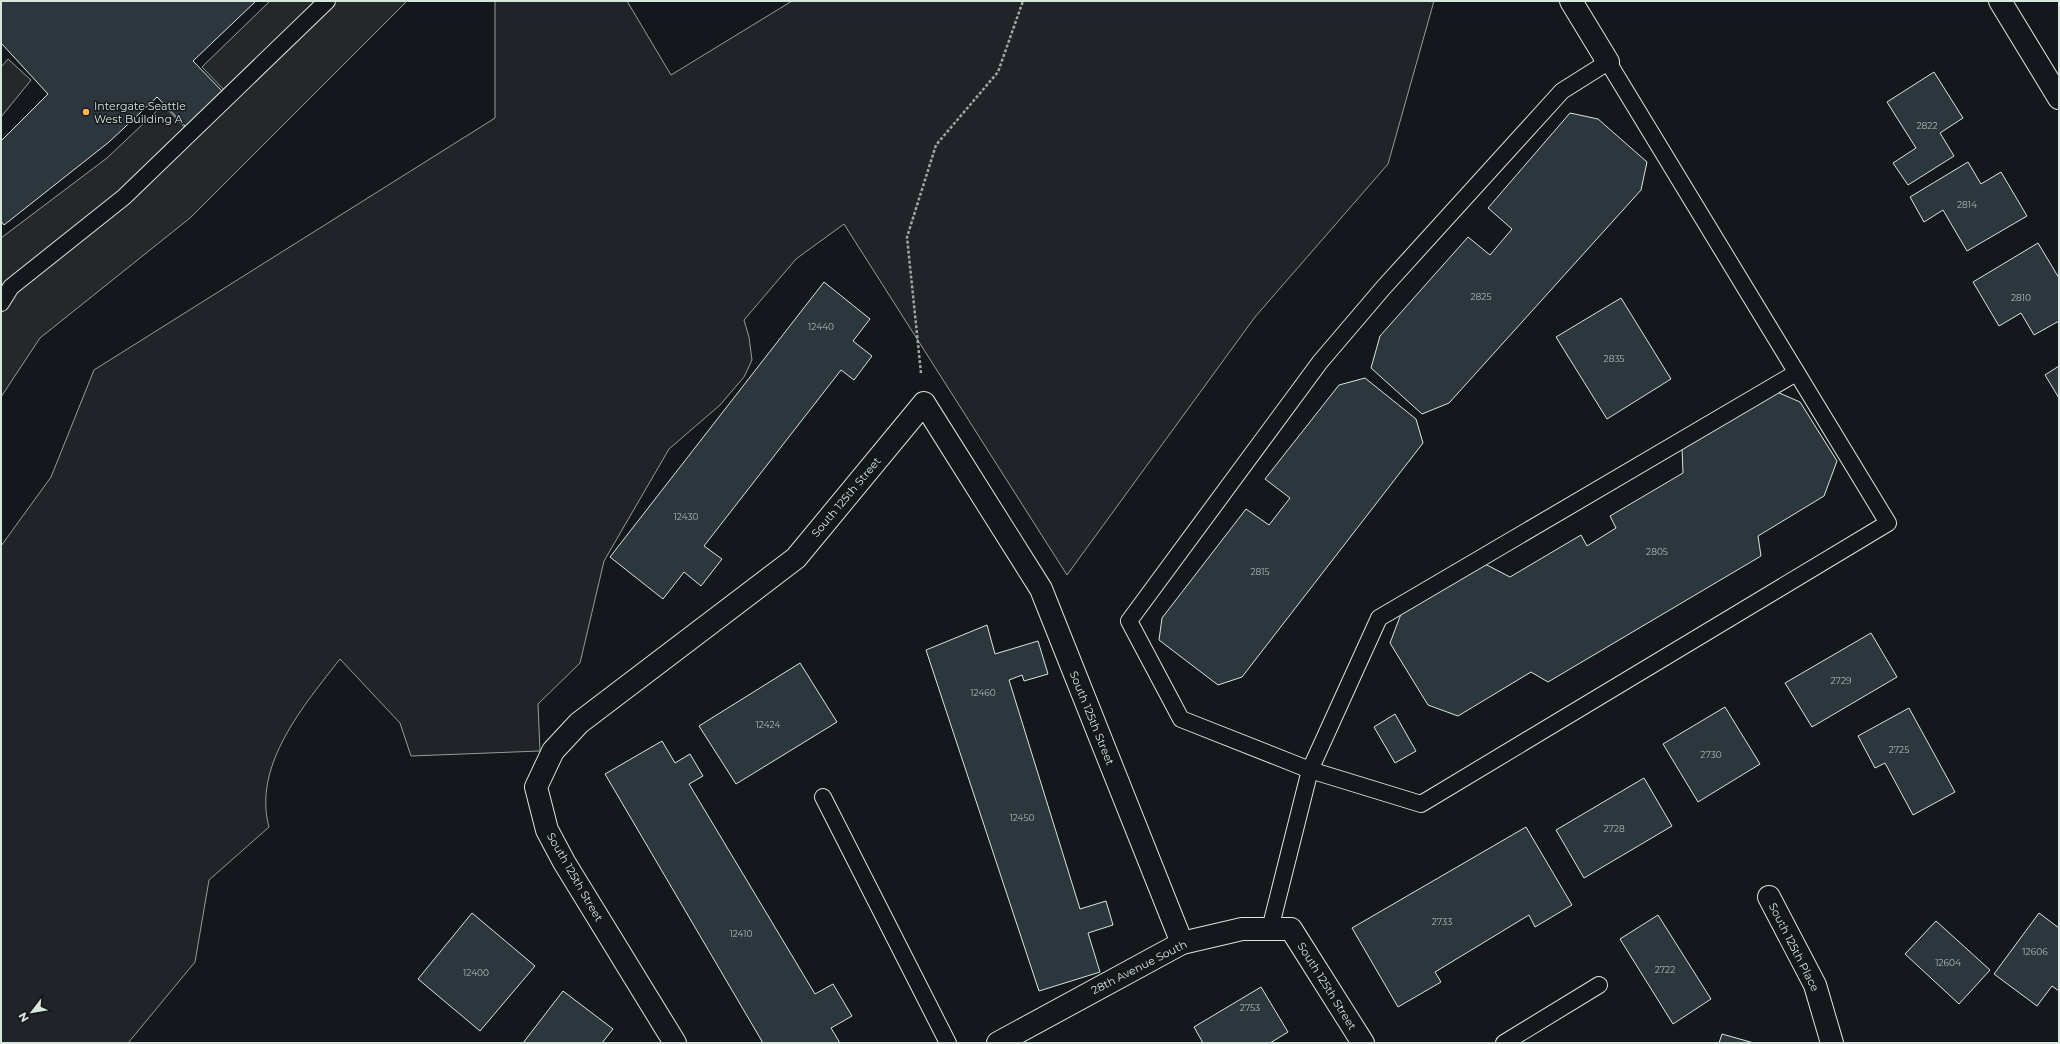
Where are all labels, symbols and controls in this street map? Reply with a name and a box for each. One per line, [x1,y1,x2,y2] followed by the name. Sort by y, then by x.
[94,99,186,126] place label: Intergate Seattle West Building A
[81,107,91,117] marker: Intergate Seattle West Building A
[1916,120,1938,131] house number: 2822
[1957,199,1977,210] house number: 2814
[1470,291,1492,302] house number: 2825
[2011,292,2031,303] house number: 2810
[808,321,834,332] house number: 12440
[1604,353,1624,364] house number: 2835
[808,454,884,540] street label: South 125th Street
[673,511,699,522] house number: 12430
[1646,546,1668,557] house number: 2805
[1250,566,1270,577] house number: 2815
[1067,669,1117,768] street label: South 125th Street
[1831,675,1852,686] house number: 2729
[970,687,996,698] house number: 12460
[756,719,781,730] house number: 12424
[1889,744,1909,755] house number: 2725
[1700,749,1722,760] house number: 2730
[1009,812,1035,823] house number: 12450
[1603,823,1625,834] house number: 2728
[544,830,606,924] street label: South 125th Street
[1766,901,1822,994] street label: South 125th Place
[1432,916,1452,927] house number: 2733
[729,928,753,939] house number: 12410
[1089,937,1189,997] street label: 28th Avenue South
[1294,940,1360,1033] street label: South 125th Street
[2022,946,2048,957] house number: 12606
[1935,957,1961,968] house number: 12604
[1655,964,1675,975] house number: 2722
[463,967,489,978] house number: 12400
[12,992,52,1032] north arrow
[1240,1002,1260,1013] house number: 2753
[15,1010,32,1025] text: N

